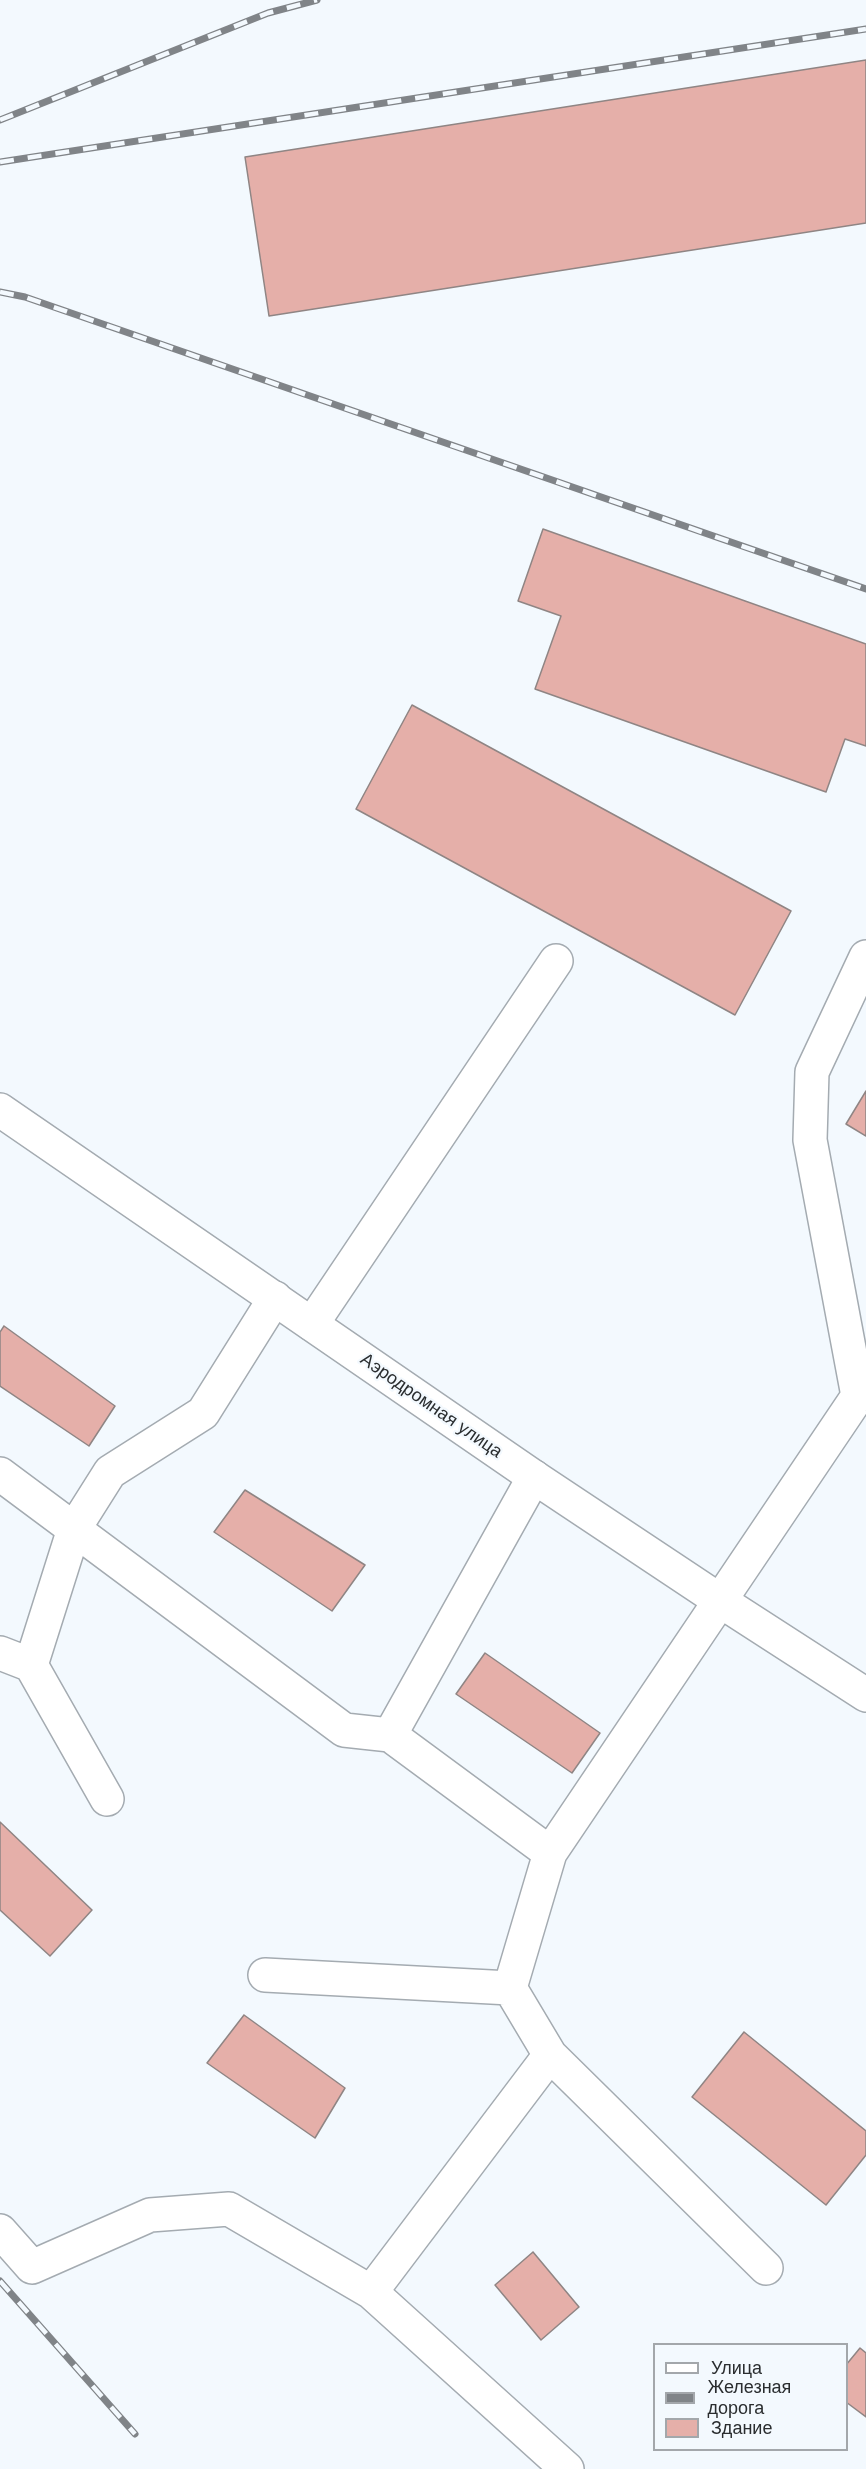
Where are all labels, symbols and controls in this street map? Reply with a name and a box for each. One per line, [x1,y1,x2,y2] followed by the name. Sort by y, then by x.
[356,1349,506,1463] street label: Аэродромная улица
[653,2343,848,2451] legend
[711,2358,762,2378] text: Улица
[707,2377,791,2418] text: Железная дорога
[711,2418,772,2438] text: Здание

